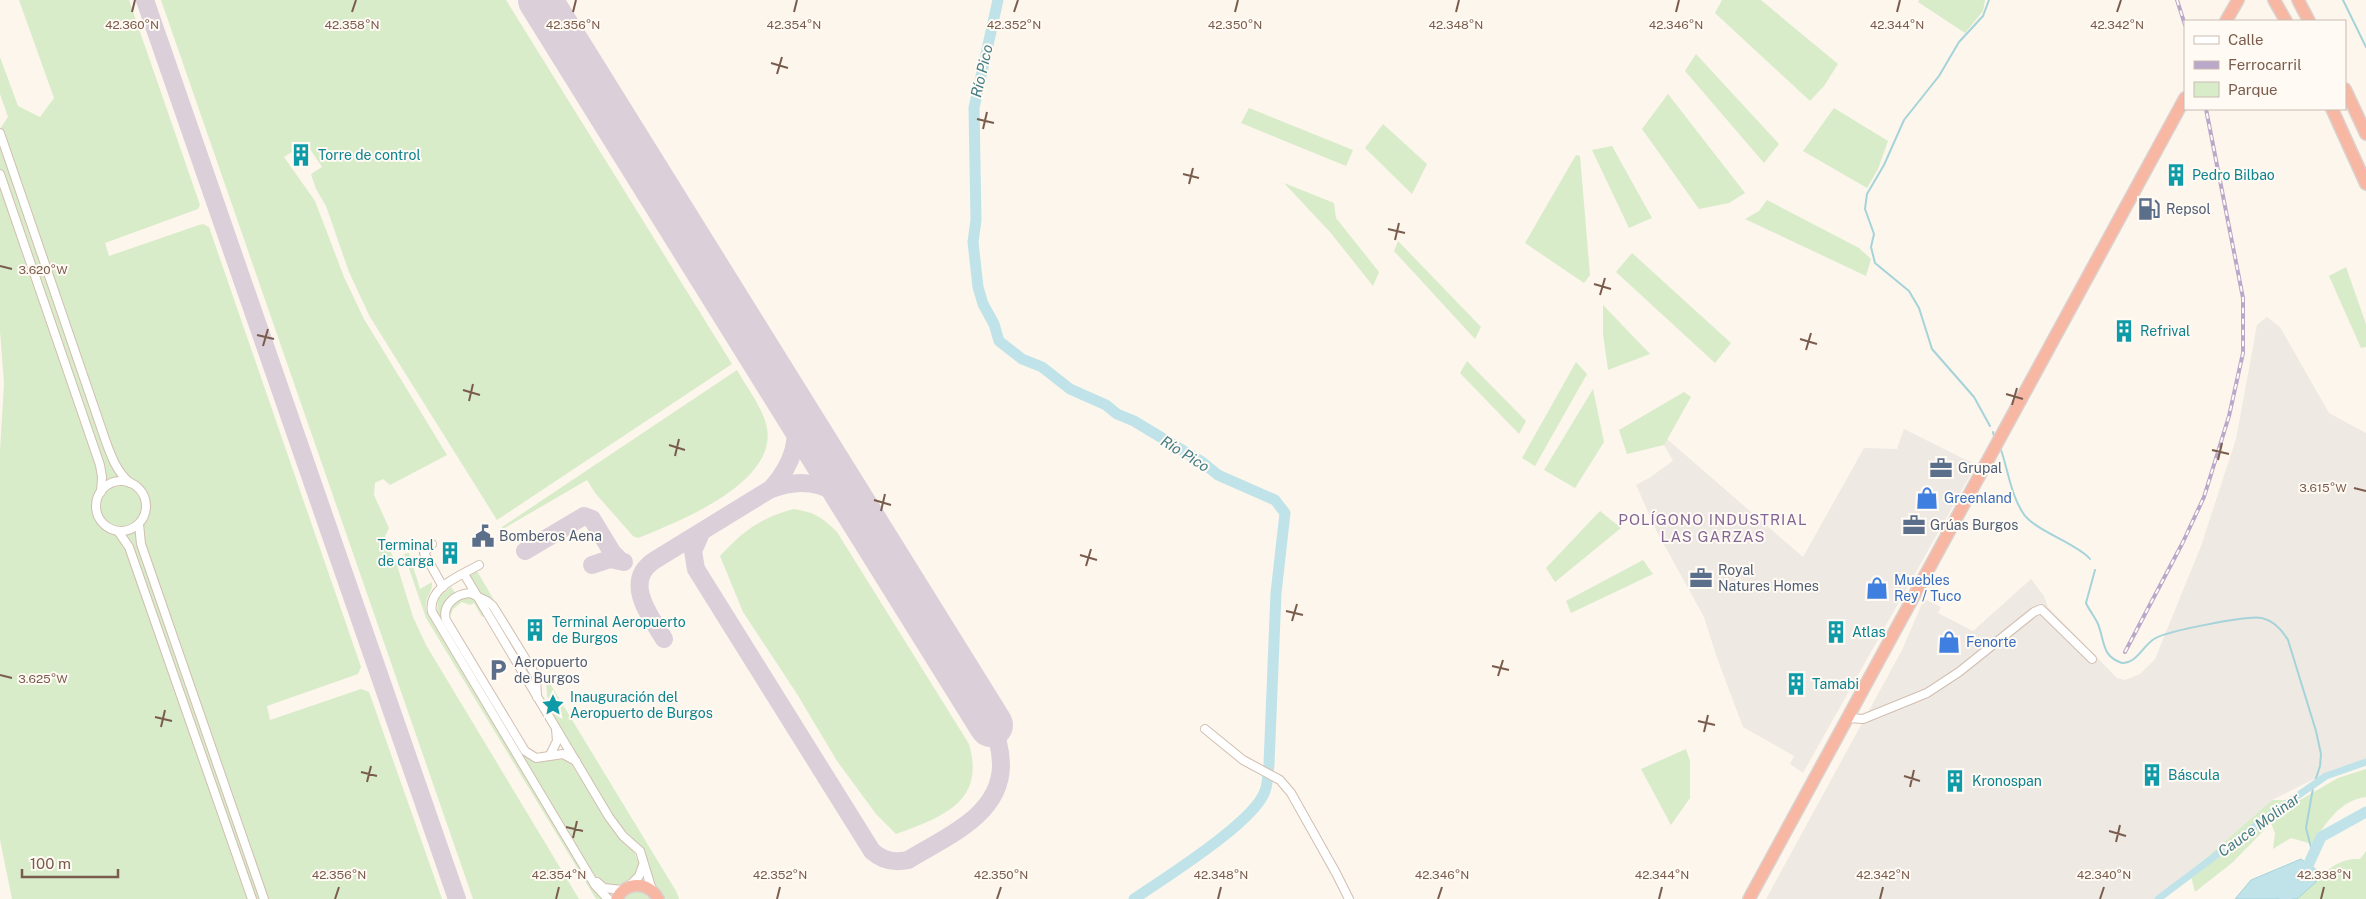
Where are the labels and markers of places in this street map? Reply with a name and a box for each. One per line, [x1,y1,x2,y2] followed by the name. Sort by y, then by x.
[288,142,314,168] building icon: Torre de control
[318,147,421,163] place label: Torre de control
[2163,162,2189,188] building icon: Pedro Bilbao
[2192,167,2275,183] place label: Pedro Bilbao
[2136,196,2162,222] fuel station icon: Repsol
[2166,201,2211,217] place label: Repsol
[2111,318,2137,344] building icon: Refrival
[2140,323,2190,339] place label: Refrival
[1928,455,1954,481] office icon: Grupal
[1958,460,2002,476] place label: Grupal
[1914,485,1940,511] shop icon: Greenland
[1944,490,2012,506] place label: Greenland
[1901,512,1927,538] office icon: Grúas Burgos
[1930,517,2018,533] place label: Grúas Burgos
[470,523,496,549] public building icon: Bomberos Aena
[499,528,602,544] place label: Bomberos Aena
[378,537,434,569] place label: Terminal de carga
[437,540,463,566] building icon: Terminal de carga
[1718,562,1819,594] place label: Royal Natures Homes
[1688,565,1714,591] office icon: Royal Natures Homes
[1894,572,1961,604] place label: Muebles Rey / Tuco
[1864,575,1890,601] shop icon: Muebles Rey / Tuco
[552,614,686,646] place label: Terminal Aeropuerto de Burgos
[522,617,548,643] building icon: Terminal Aeropuerto de Burgos
[1823,619,1849,645] building icon: Atlas
[1852,624,1886,640] place label: Atlas
[1936,629,1962,655] shop icon: Fenorte
[1966,634,2017,650] place label: Fenorte
[514,654,588,686] place label: Aeropuerto de Burgos
[485,657,511,683] parking icon: Aeropuerto de Burgos
[1783,671,1809,697] building icon: Tamabi
[1812,676,1859,692] place label: Tamabi
[570,689,713,721] place label: Inauguración del Aeropuerto de Burgos
[540,692,566,718] place icon: Inauguración del Aeropuerto de Burgos
[2139,762,2165,788] building icon: Báscula
[2168,767,2220,783] place label: Báscula
[1942,768,1968,794] building icon: Kronospan
[1972,773,2042,789] place label: Kronospan

